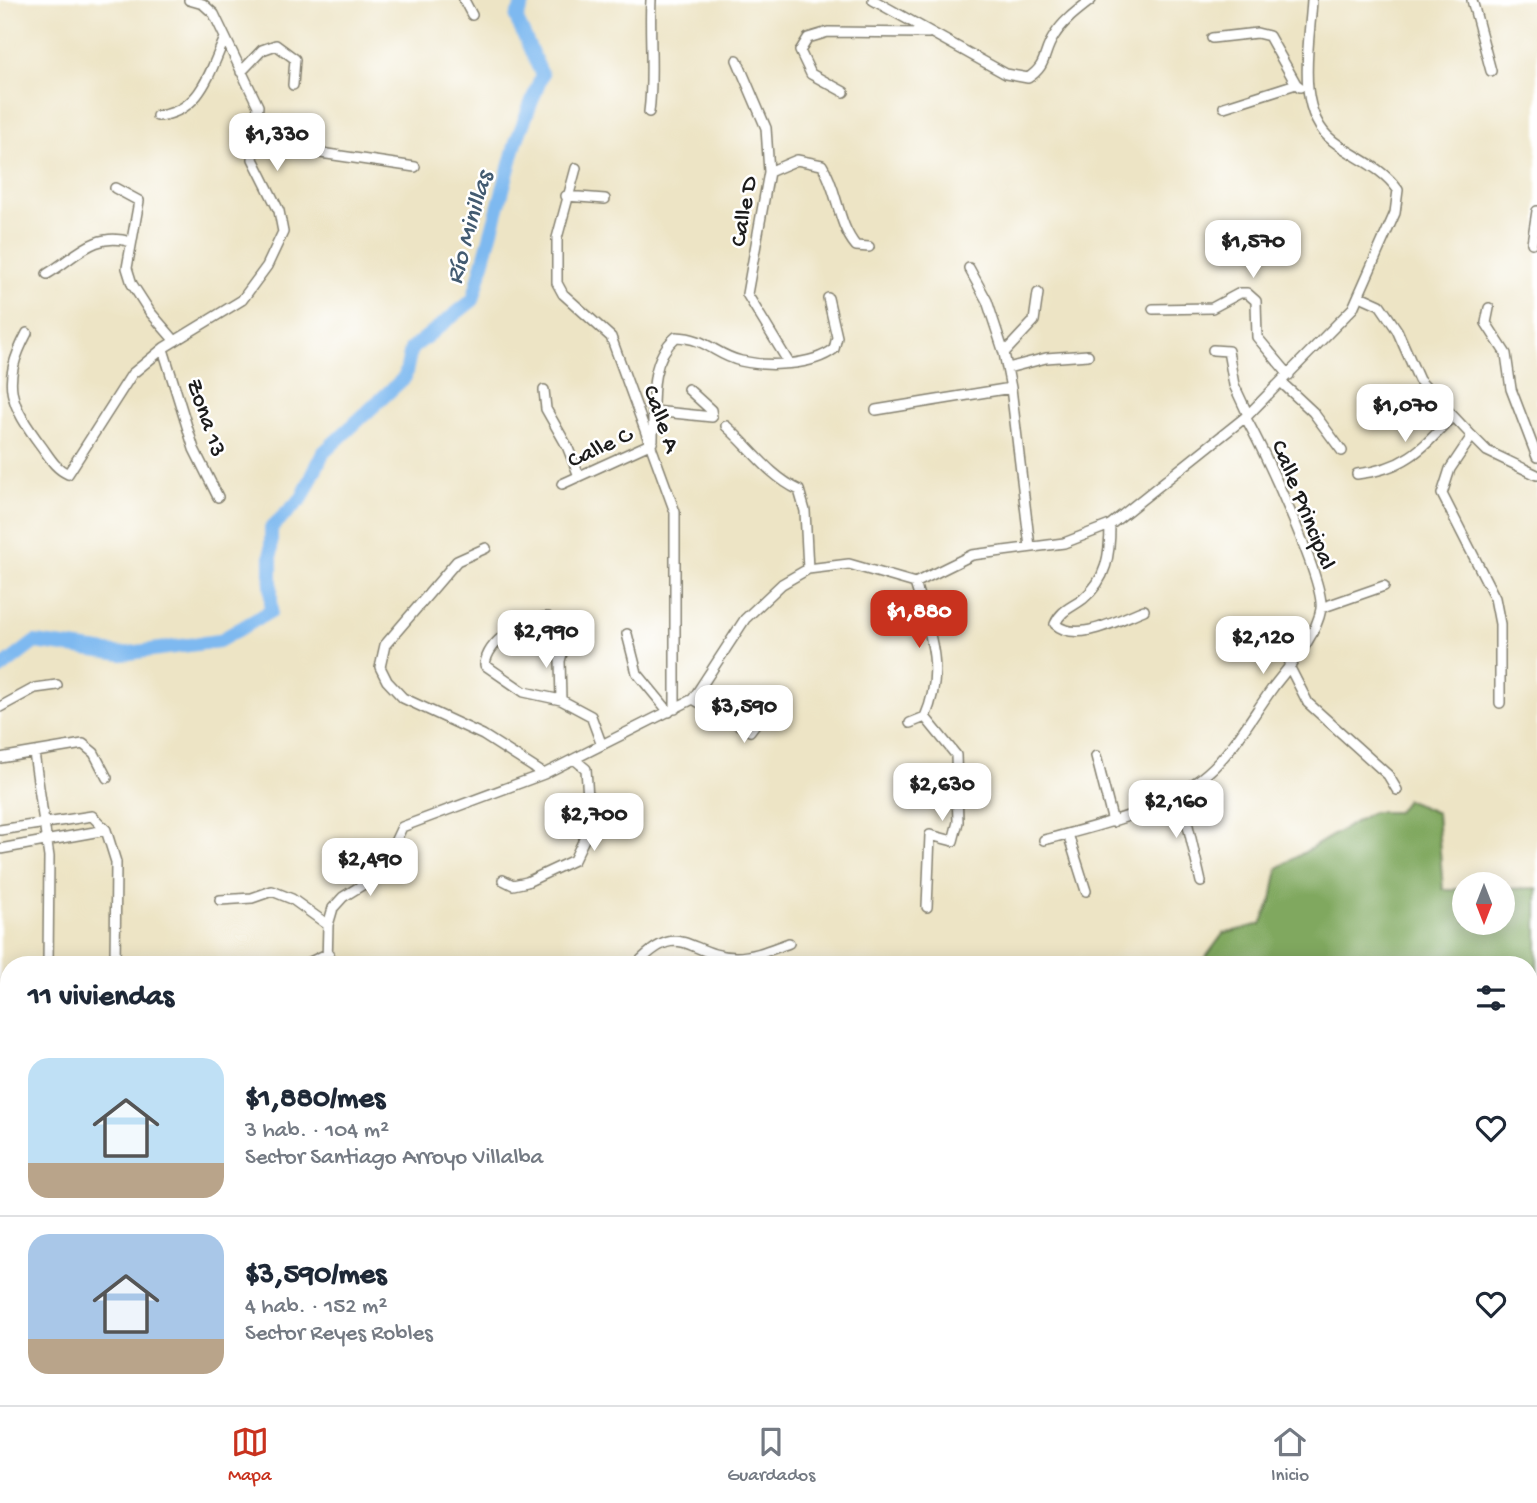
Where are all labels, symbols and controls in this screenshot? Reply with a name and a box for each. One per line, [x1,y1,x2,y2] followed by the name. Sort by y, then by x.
[220,114,334,173] pin: $1,330
[245,122,309,149] text: $1,330
[440,166,503,288] water label: Río Minillas
[725,174,766,249] street label: Calle D
[1196,220,1310,280] pin: $1,570
[1221,229,1285,256] text: $1,570
[178,375,232,461] street label: Zona 13
[634,382,686,458] street label: Calle A
[1348,384,1462,444] pin: $1,070
[1373,393,1437,420] text: $1,070
[564,421,639,477] street label: Calle C
[1263,436,1341,574] street label: Calle Principal
[862,590,976,650] pin: $1,880
[886,599,952,626] text: $1,880
[489,610,603,670] pin: $2,990
[1206,616,1320,676] pin: $2,120
[514,619,578,646] text: $2,990
[1232,625,1294,652] text: $2,120
[687,686,801,745] pin: $3,590
[711,694,777,721] text: $3,590
[885,764,999,823] pin: $2,630
[909,772,975,799] text: $2,630
[1119,780,1233,840] pin: $2,160
[1145,789,1207,816] text: $2,160
[537,794,651,853] pin: $2,700
[561,802,627,829] text: $2,700
[313,838,427,898] pin: $2,490
[338,847,402,874] text: $2,490
[1452,872,1516,934] north arrow
[1452,872,1515,935] map controls
[1472,979,1510,1017] icon: filters
[28,981,174,1016] text: 11 viviendas
[245,1083,385,1118] text: $1,880/mes
[84,1086,168,1170] icon: home
[1472,1109,1510,1147] icon: heart
[245,1118,389,1145] text: 3 hab. · 104 m²
[245,1145,543,1172] text: Sector Santiago Arroyo Villalba
[245,1259,386,1294] text: $3,590/mes
[84,1262,168,1346] icon: home
[1472,1285,1510,1323] icon: heart
[245,1294,387,1321] text: 4 hab. · 152 m²
[245,1321,433,1348] text: Sector Reyes Robles
[228,1423,272,1488] tab: Mapa
[727,1423,815,1488] tab: Guardados
[1271,1423,1309,1488] tab: Inicio

